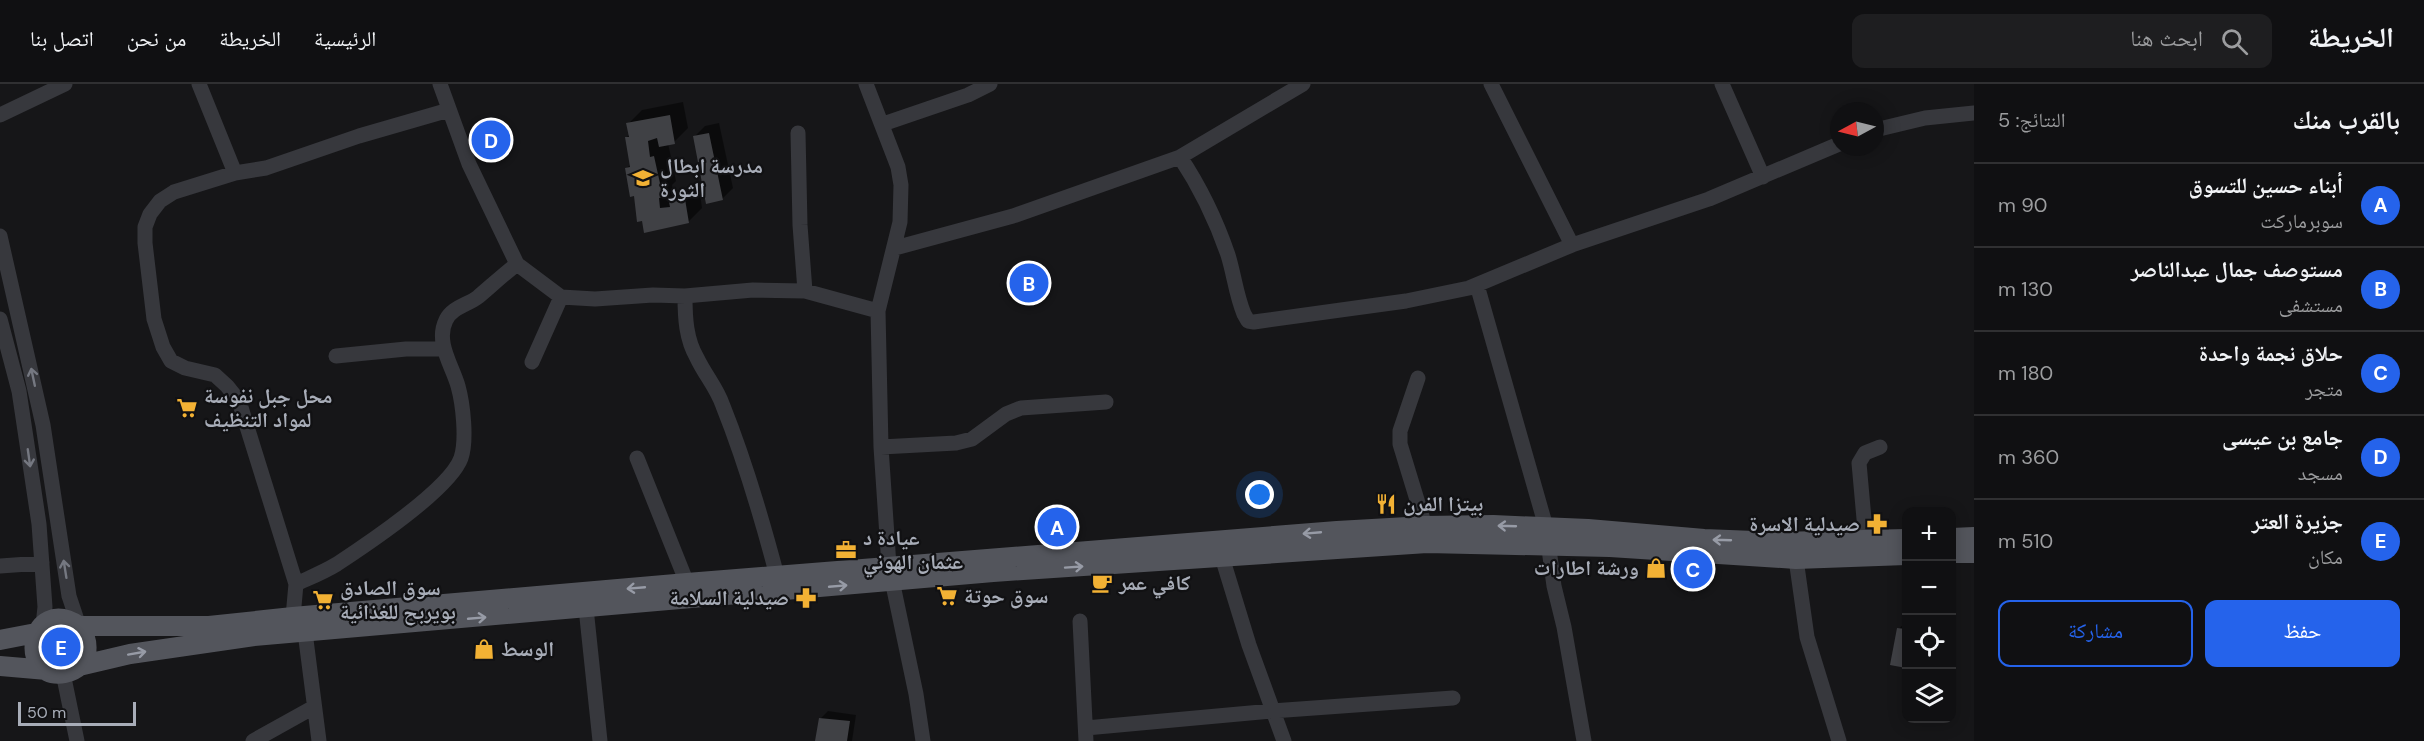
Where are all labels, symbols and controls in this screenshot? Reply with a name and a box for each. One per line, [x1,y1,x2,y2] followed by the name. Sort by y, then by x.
[1852,14,2272,68] search box
[2308,19,2394,56] text: الخريطة
[2130,24,2203,53] text: ابحث هنا
[30,25,94,53] text: اتصل بنا
[127,25,186,53] text: من نحن
[219,25,281,53] text: الخريطة
[314,25,376,53] text: الرئيسية
[2218,25,2251,58] icon: search
[1830,102,1884,156] north arrow
[2292,103,2400,137] text: بالقرب منك
[1998,107,2065,133] text: النتائج: 5
[472,118,510,162] pin: D
[660,152,763,204] place label: مدرسة ابطال الثورة
[631,166,655,190] school or university icon: مدرسة ابطال الثورة
[2188,171,2343,200] text: أبناء حسين للتسوق
[1998,192,2047,218] text: 90 m
[2373,192,2388,218] text: A
[2260,208,2343,234] text: سوبرماركت
[2131,255,2343,284] text: مستوصف جمال عبدالناصر
[1010,260,1048,306] pin: B
[1998,276,2053,302] text: 130 m
[2374,276,2387,302] text: B
[2279,292,2343,318] text: مستشفى
[2199,339,2343,368] text: حلاق نجمة واحدة
[1998,360,2053,386] text: 180 m
[2373,360,2388,386] text: C
[27,368,38,387] one-way arrow
[2305,376,2343,402] text: متجر
[204,382,332,434] place label: محل جبل نفوسة لمواد التنظيف
[175,396,199,420] supermarket icon: محل جبل نفوسة لمواد التنظيف
[2222,423,2343,452] text: جامع بن عيسى
[1998,444,2059,470] text: 360 m
[2373,444,2388,470] text: D
[24,447,35,467] one-way arrow
[2298,460,2343,486] text: مسجد
[1245,480,1274,509] your location
[1403,490,1483,518] place label: بيتزا الفرن
[1374,492,1398,516] restaurant icon: بيتزا الفرن
[1038,504,1076,550] pin: A
[1902,507,1956,723] map controls
[1902,507,1956,561] button: +
[2252,507,2343,536] text: جزيرة العتر
[1749,510,1860,538] place label: صيدلية الاسرة
[1865,512,1889,536] pharmacy icon: صيدلية الاسرة
[1497,520,1517,531] one-way arrow
[863,524,963,578] place label: عيادة د عثمان الهوني
[1302,528,1322,539] one-way arrow
[1998,528,2053,554] text: 510 m
[2375,528,2386,554] text: E
[1713,534,1733,545] one-way arrow
[834,538,858,562] office icon: عيادة د عثمان الهوني
[2308,544,2343,570] text: مكان
[1674,546,1712,592] pin: C
[1534,554,1639,582] place label: ورشة اطارات
[1644,556,1668,580] shop icon: ورشة اطارات
[60,560,71,580] one-way arrow
[1064,561,1084,572] one-way arrow
[1902,561,1956,615] button: −
[1118,569,1191,599] place label: كافي عمر
[1090,571,1114,595] cafe icon: كافي عمر
[340,574,456,626] place label: سوق الصادق بويربح للغذائية
[828,581,848,592] one-way arrow
[627,582,647,593] one-way arrow
[964,582,1048,610] place label: سوق حوتة
[670,584,789,612] place label: صيدلية السلامة
[935,584,959,608] supermarket icon: سوق حوتة
[794,586,818,610] pharmacy icon: صيدلية السلامة
[311,588,335,612] supermarket icon: سوق الصادق بويربح للغذائية
[1998,600,2193,667] button: مشاركة
[2205,600,2400,667] button: حفظ
[466,612,486,623] one-way arrow
[1902,615,1956,669] button: locate
[42,624,80,670] pin: E
[501,635,554,663] place label: الوسط
[472,637,496,661] shop icon: الوسط
[126,647,146,658] one-way arrow
[1902,669,1956,723] button: layers
[18,699,136,726] scale bar
[27,702,66,723] text: 50 m

